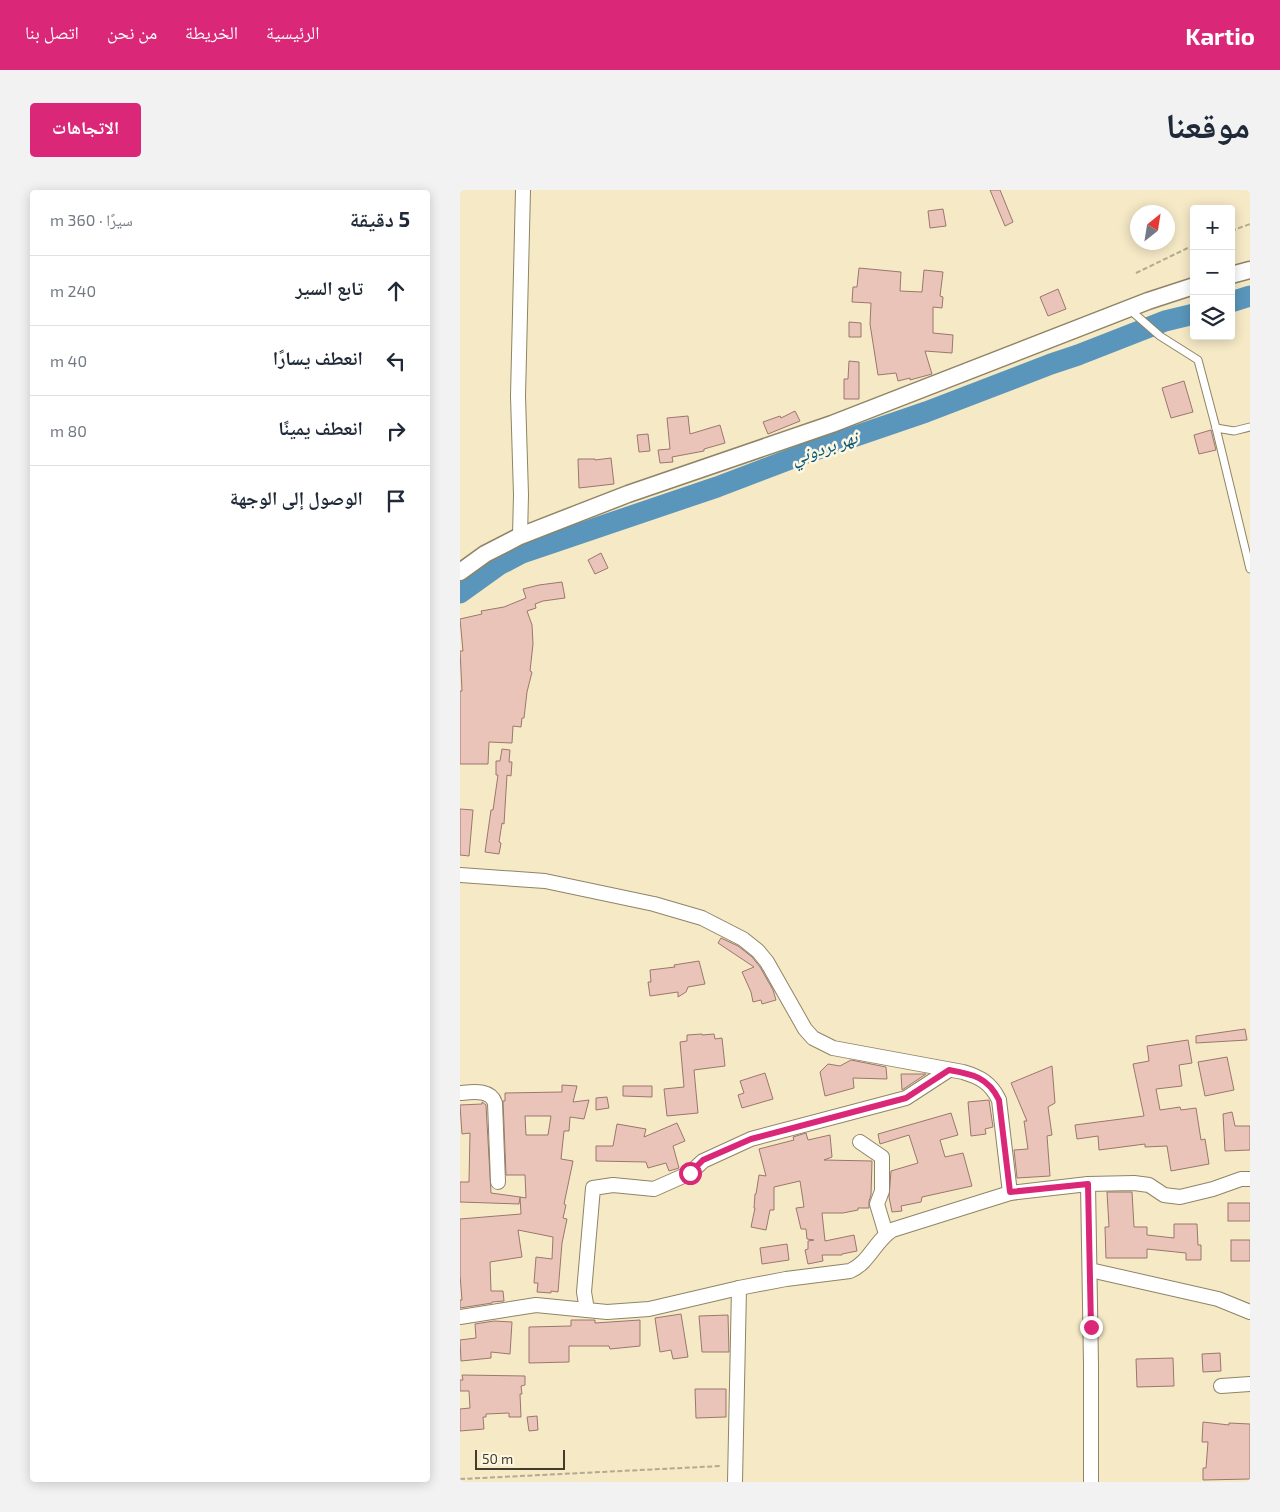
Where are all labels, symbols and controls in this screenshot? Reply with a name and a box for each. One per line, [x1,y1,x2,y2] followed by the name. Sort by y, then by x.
[25,21,79,43] text: اتصل بنا
[107,21,157,43] text: من نحن
[185,21,238,43] text: الخريطة
[266,21,319,43] text: الرئيسية
[1185,21,1255,50] text: Kartio
[30,103,141,157] button: الاتجاهات
[1165,103,1250,145] text: موقعنا
[1130,205,1175,250] north arrow
[1190,205,1235,340] map controls
[1190,205,1235,250] button: +
[350,206,410,231] text: 5 دقيقة
[50,210,133,229] text: سيرًا · 360 m
[1190,250,1235,295] button: −
[296,276,363,299] text: تابع السير
[382,277,410,305] icon: ahead
[50,281,96,300] text: 240 m
[1190,295,1235,340] button: layers
[273,346,363,369] text: انعطف يسارًا
[382,347,410,375] icon: left
[50,351,87,370] text: 40 m
[278,416,363,439] text: انعطف يمينًا
[382,417,410,445] icon: right
[50,421,87,440] text: 80 m
[788,424,864,473] water label: نهر بردوني
[230,486,363,509] text: الوصول إلى الوجهة
[382,487,410,515] icon: arrive
[679,1162,702,1185] route start
[1080,1316,1103,1339] route end
[475,1447,565,1470] scale bar
[482,1450,513,1467] text: 50 m

